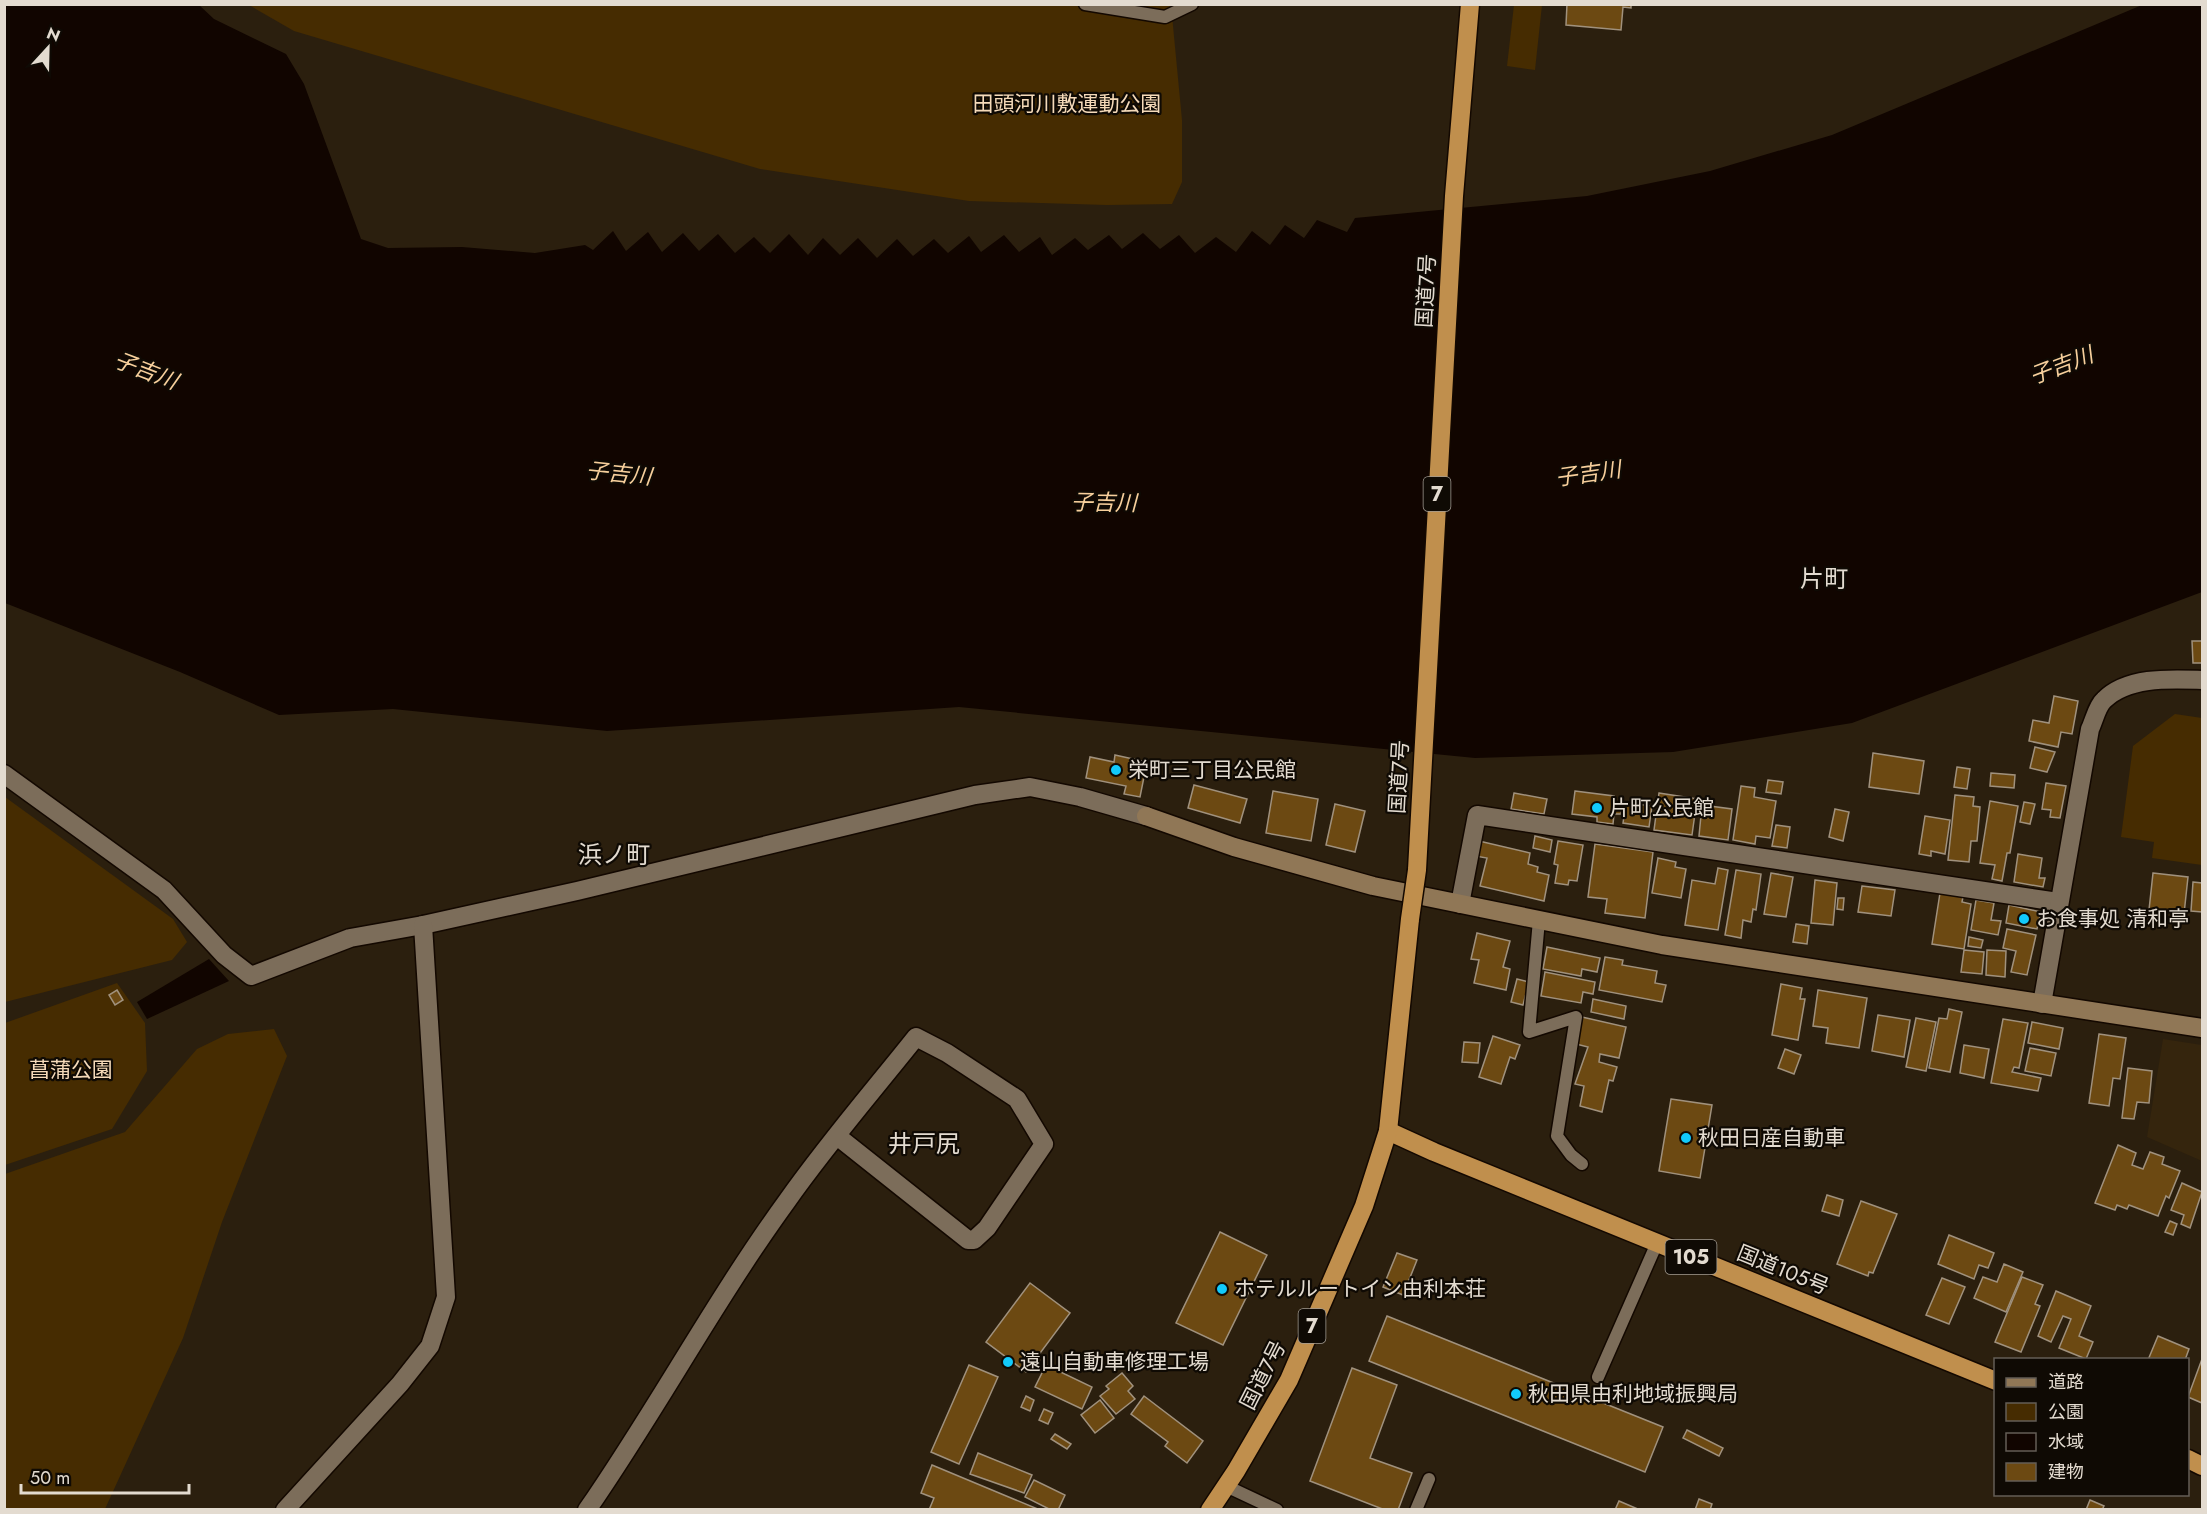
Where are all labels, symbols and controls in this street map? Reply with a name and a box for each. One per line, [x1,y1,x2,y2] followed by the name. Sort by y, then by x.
[18,18,78,78] north arrow
[43,22,64,48] text: N
[973,89,1162,119] park label: 田頭河川敷運動公園
[1409,253,1443,329] street label: 国道7号
[2024,338,2099,392] water label: 子吉川
[109,343,184,397] water label: 子吉川
[1553,452,1625,493] water label: 子吉川
[585,454,655,493] water label: 子吉川
[1424,477,1450,511] road number: 7
[1071,485,1139,519] water label: 子吉川
[1800,561,1848,596] district label: 片町
[1382,739,1416,815] street label: 国道7号
[1128,755,1296,785] place label: 栄町三丁目公民館
[1109,763,1123,777] marker: 栄町三丁目公民館
[1609,793,1714,823] place label: 片町公民館
[1590,801,1604,815] marker: 片町公民館
[578,837,650,872] district label: 浜ノ町
[2036,904,2189,934] place label: お食事処 清和亭
[2017,912,2031,926] marker: お食事処 清和亭
[29,1055,113,1085] park label: 菖蒲公園
[1698,1123,1845,1153] place label: 秋田日産自動車
[888,1126,960,1161] district label: 井戸尻
[1679,1131,1693,1145] marker: 秋田日産自動車
[1732,1238,1834,1302] street label: 国道105号
[1666,1240,1716,1274] road number: 105
[1234,1274,1486,1304] place label: ホテルルートイン由利本荘
[1215,1282,1229,1296] marker: ホテルルートイン由利本荘
[1298,1309,1326,1343] road number: 7
[1233,1335,1293,1415] street label: 国道7号
[1020,1347,1209,1377] place label: 遠山自動車修理工場
[1001,1355,1015,1369] marker: 遠山自動車修理工場
[1994,1358,2189,1496] legend
[2048,1369,2084,1395] text: 道路
[1528,1379,1738,1409] place label: 秋田県由利地域振興局
[1509,1387,1523,1401] marker: 秋田県由利地域振興局
[2048,1399,2084,1425] text: 公園
[2048,1429,2084,1455] text: 水域
[21,1457,189,1495] scale bar
[2048,1459,2084,1485] text: 建物
[30,1465,70,1491] text: 50 m

